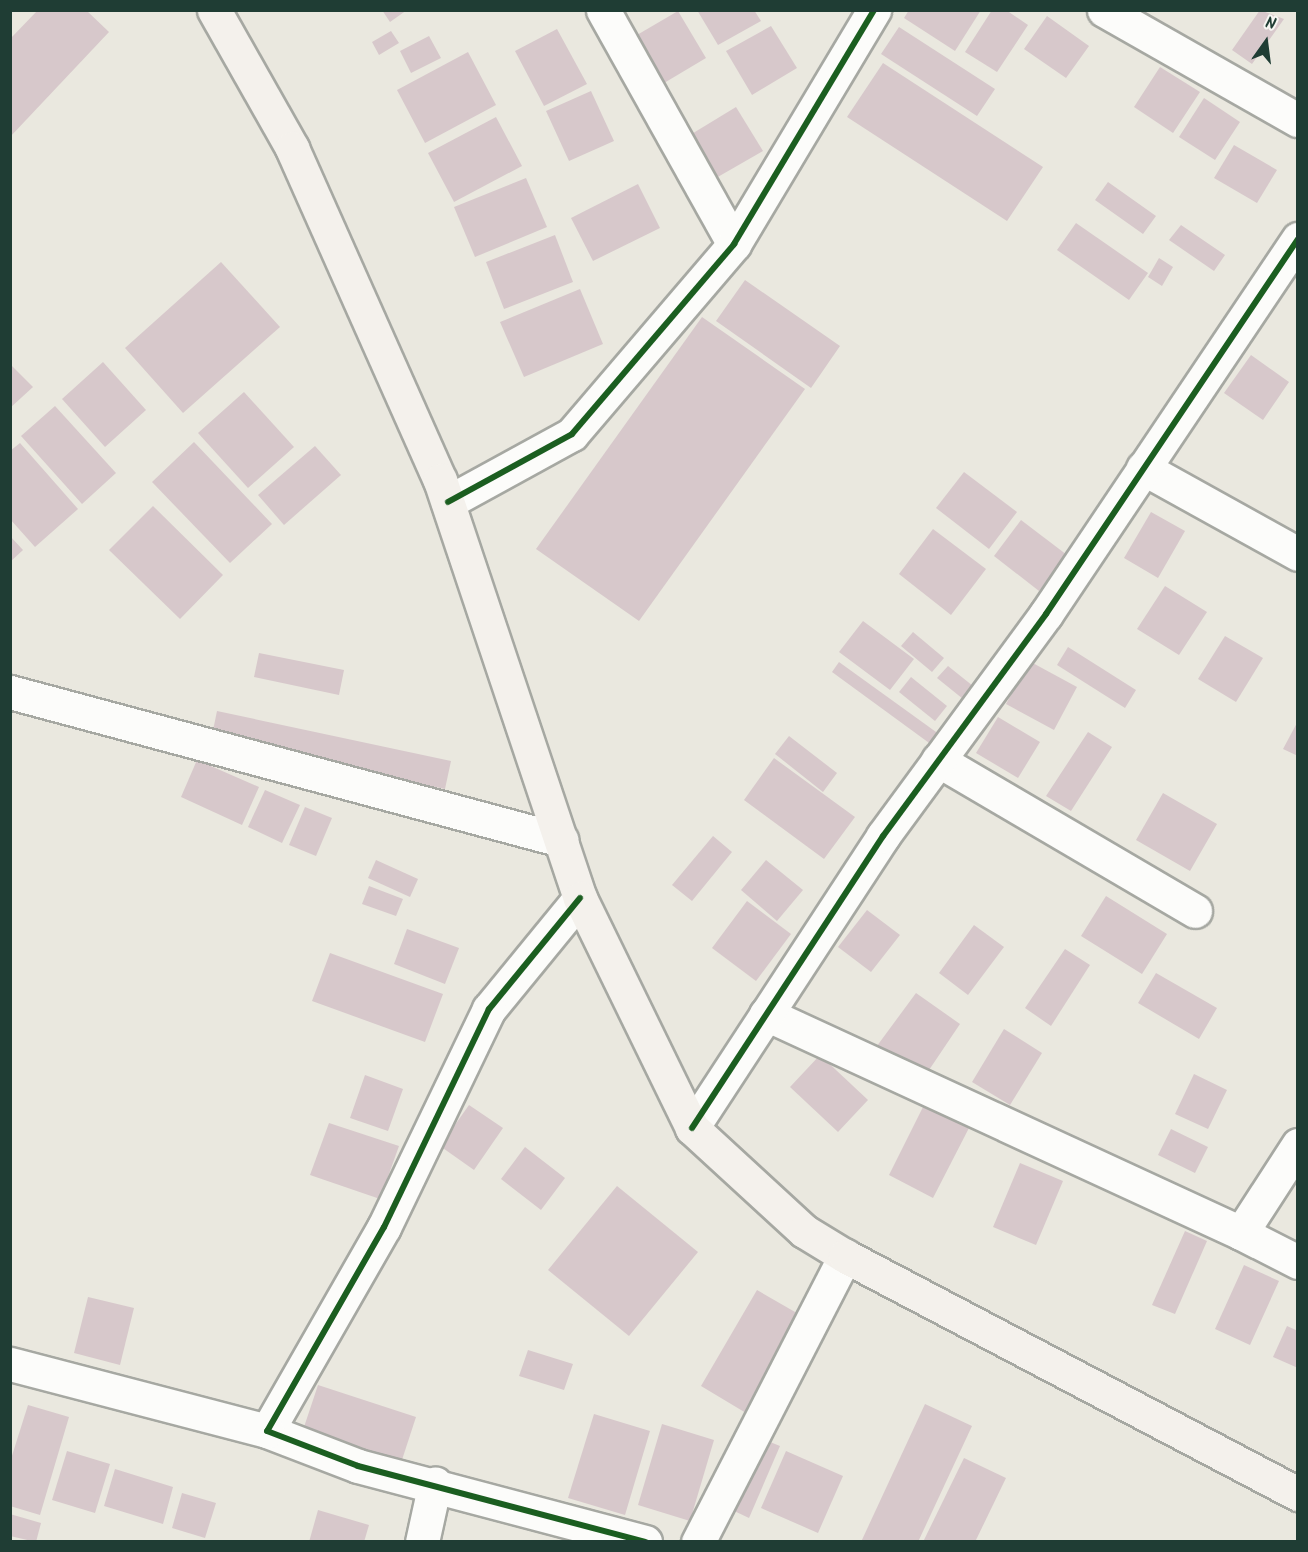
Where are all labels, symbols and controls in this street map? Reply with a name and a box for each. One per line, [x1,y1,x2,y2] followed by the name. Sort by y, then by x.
[1263,11,1278,37] text: N
[1236,12,1296,72] north arrow

